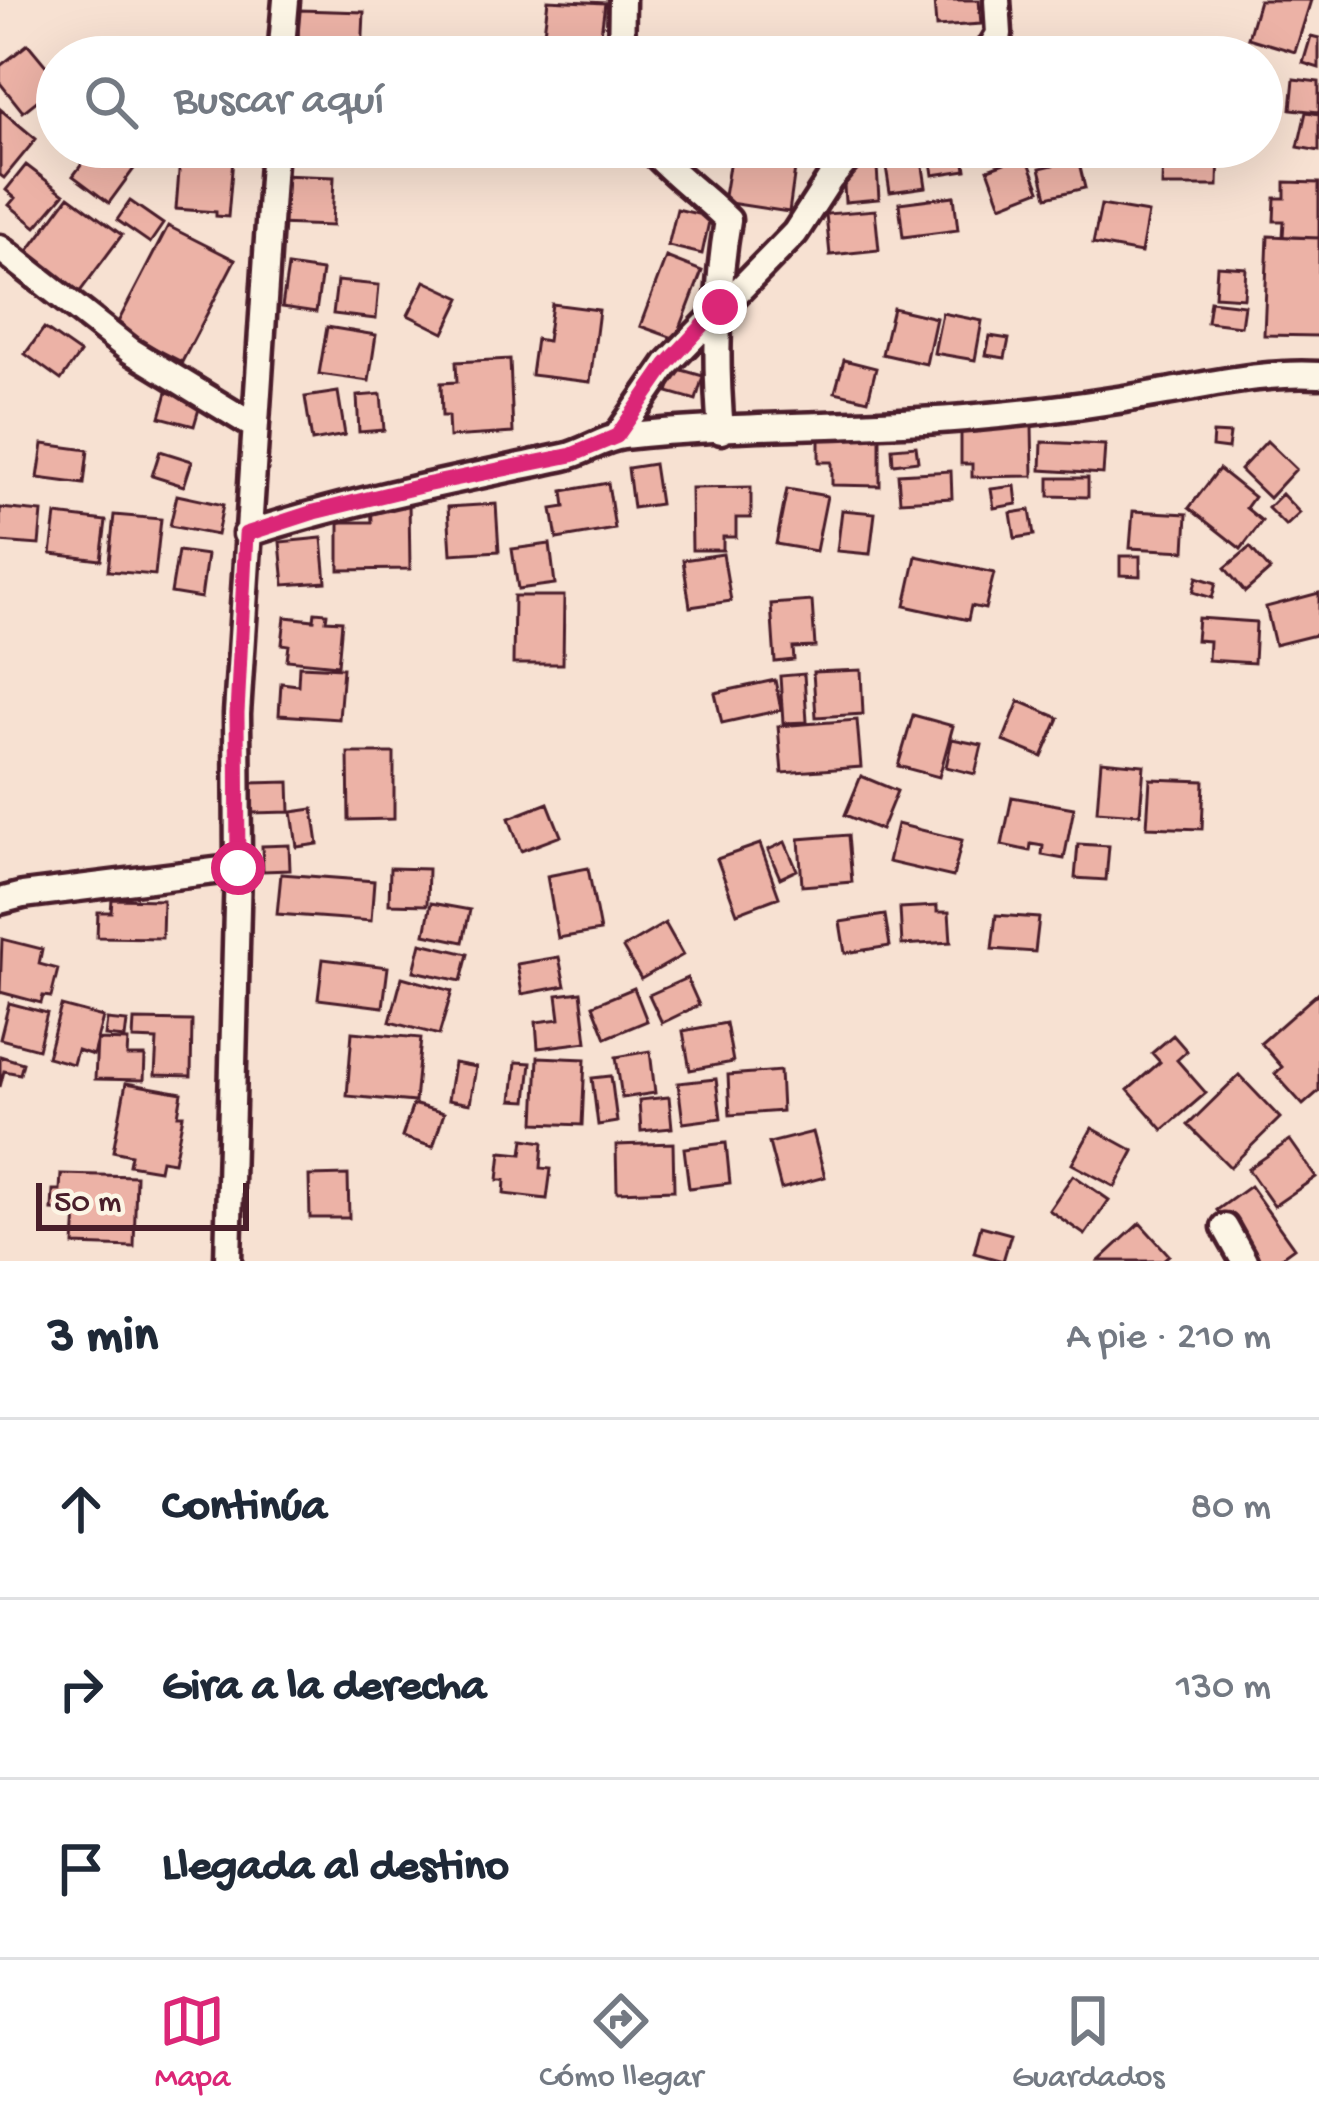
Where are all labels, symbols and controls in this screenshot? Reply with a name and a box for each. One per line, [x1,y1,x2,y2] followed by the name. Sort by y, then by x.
[36,36,1283,168] search box
[78,69,144,135] icon: search
[174,76,384,129] text: Buscar aquí
[693,280,747,334] route end
[211,841,265,895] route start
[36,1177,249,1230] scale bar
[54,1185,121,1223] text: 50 m
[48,1309,158,1369] text: 3 min
[1066,1316,1271,1362] text: A pie · 210 m
[48,1476,114,1542] icon: ahead
[162,1482,327,1535] text: Continúa
[1191,1486,1271,1532] text: 80 m
[48,1656,114,1722] icon: right
[162,1662,486,1715] text: Gira a la derecha
[1176,1666,1271,1712] text: 130 m
[48,1836,114,1902] icon: arrive
[162,1842,509,1895] text: Llegada al destino
[154,1988,230,2098] tab: Mapa
[539,1988,703,2098] tab: Cómo llegar
[1012,1988,1165,2098] tab: Guardados

